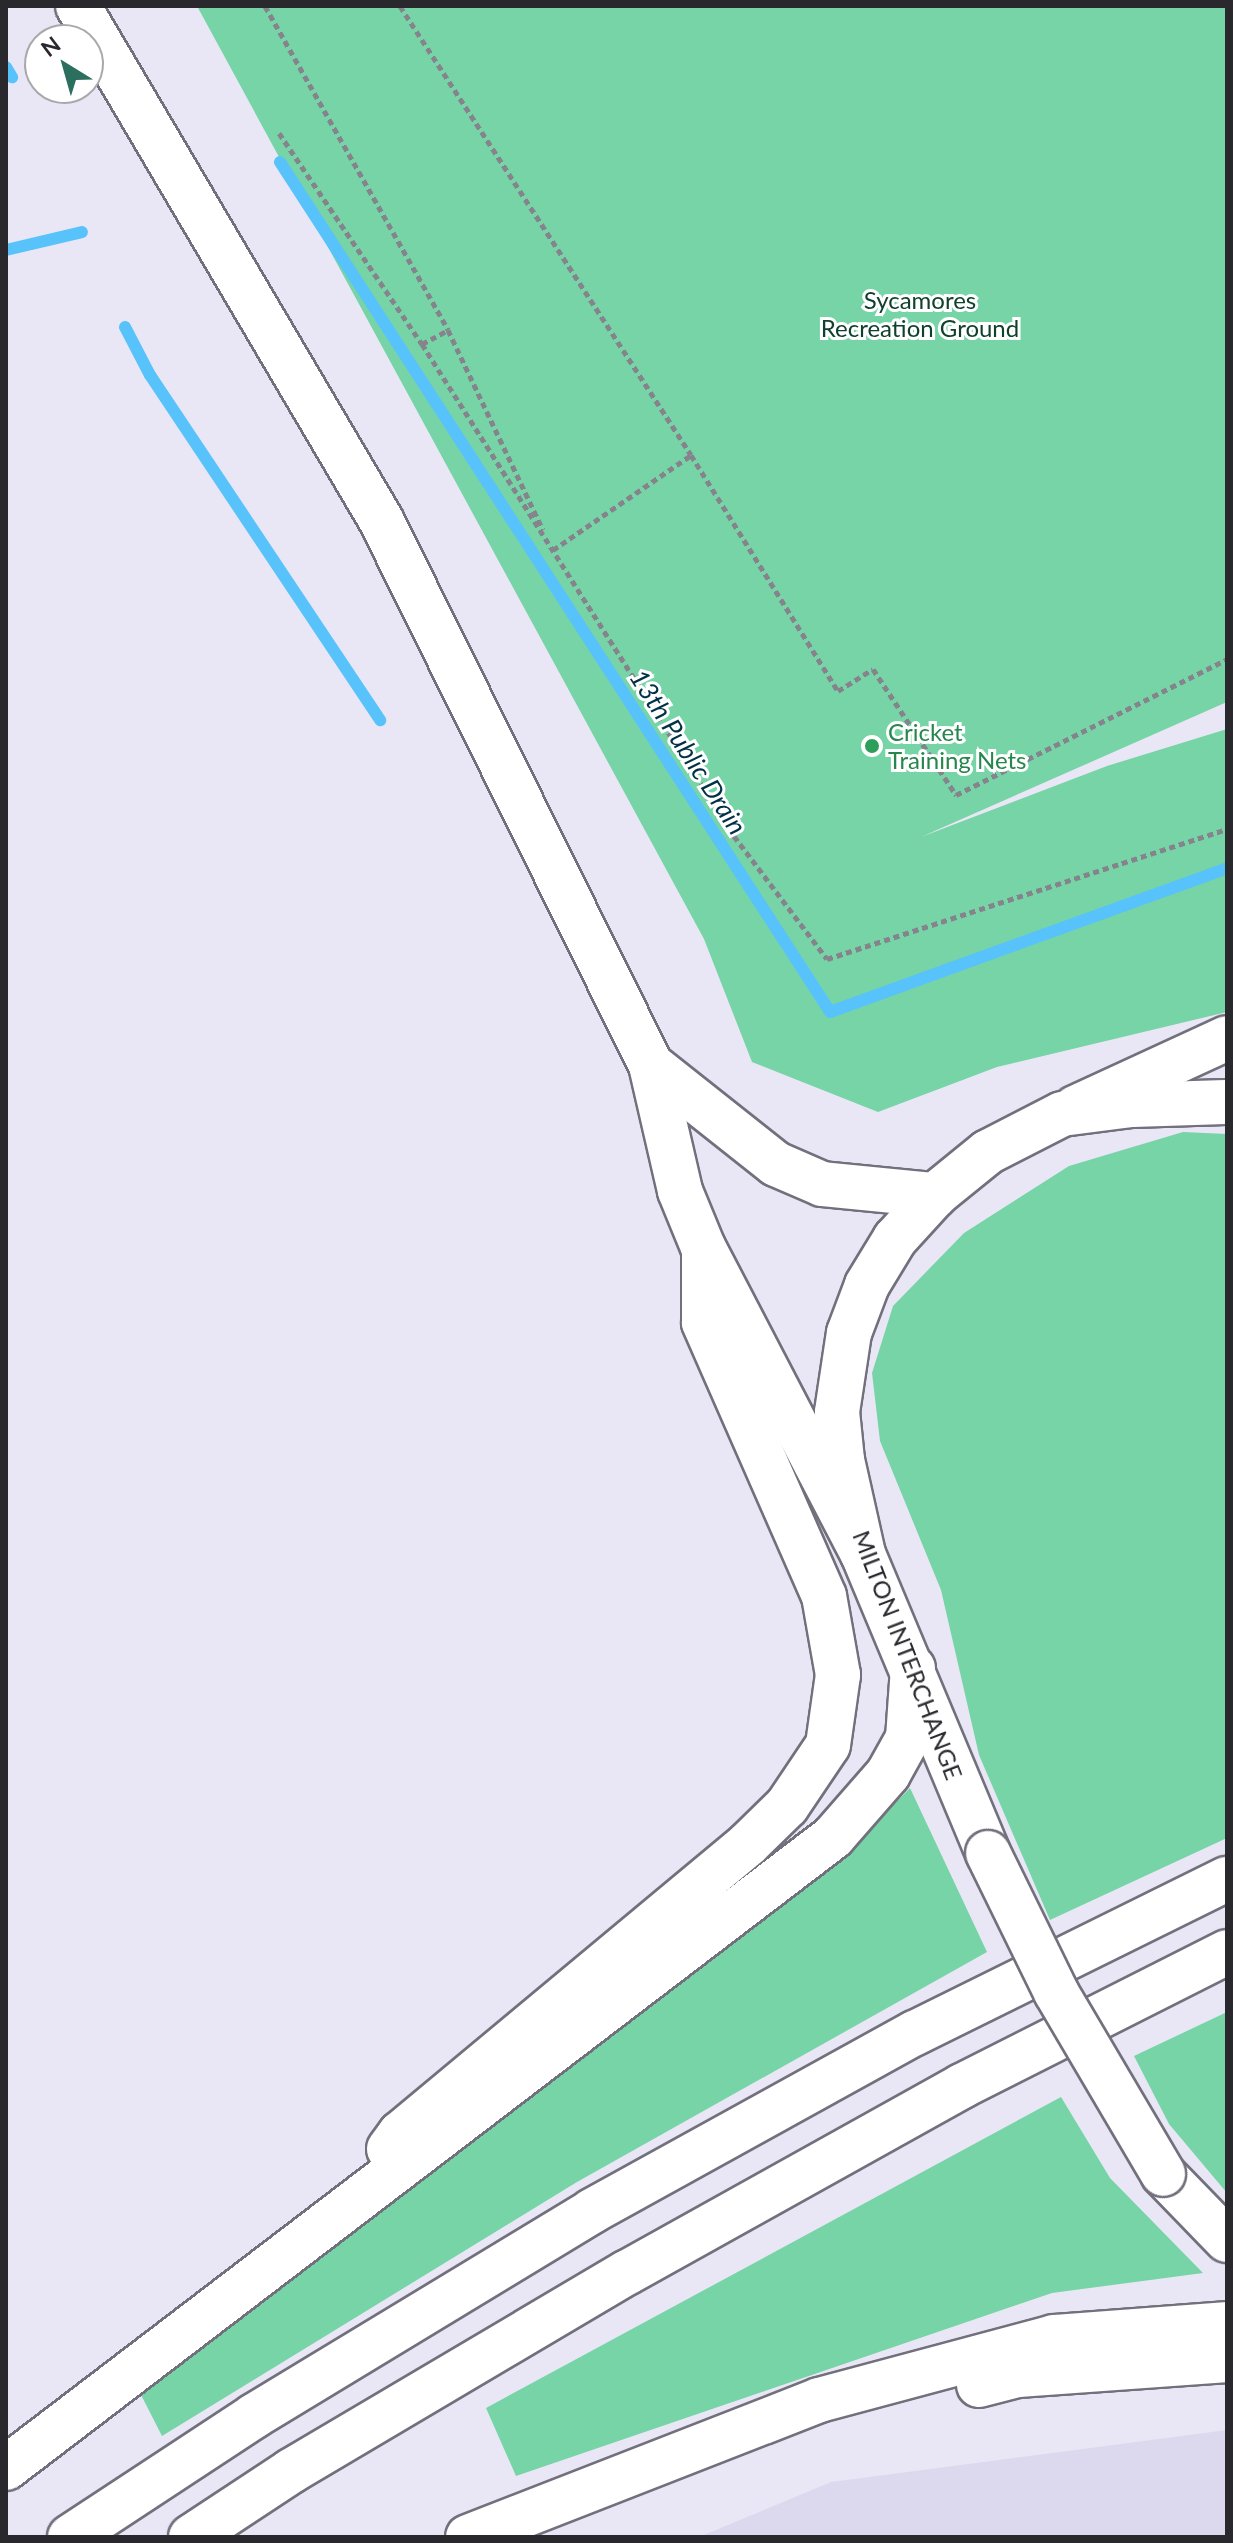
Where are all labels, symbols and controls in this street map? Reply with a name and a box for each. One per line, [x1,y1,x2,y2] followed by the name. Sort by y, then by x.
[24,24,104,104] north arrow
[36,30,65,62] text: N
[821,286,1019,342] park label: Sycamores Recreation Ground
[623,664,753,840] water label: 13th Public Drain
[888,718,1026,774] place label: Cricket Training Nets
[863,737,881,755] marker: Cricket Training Nets
[847,1526,969,1784] street label: MILTON INTERCHANGE

